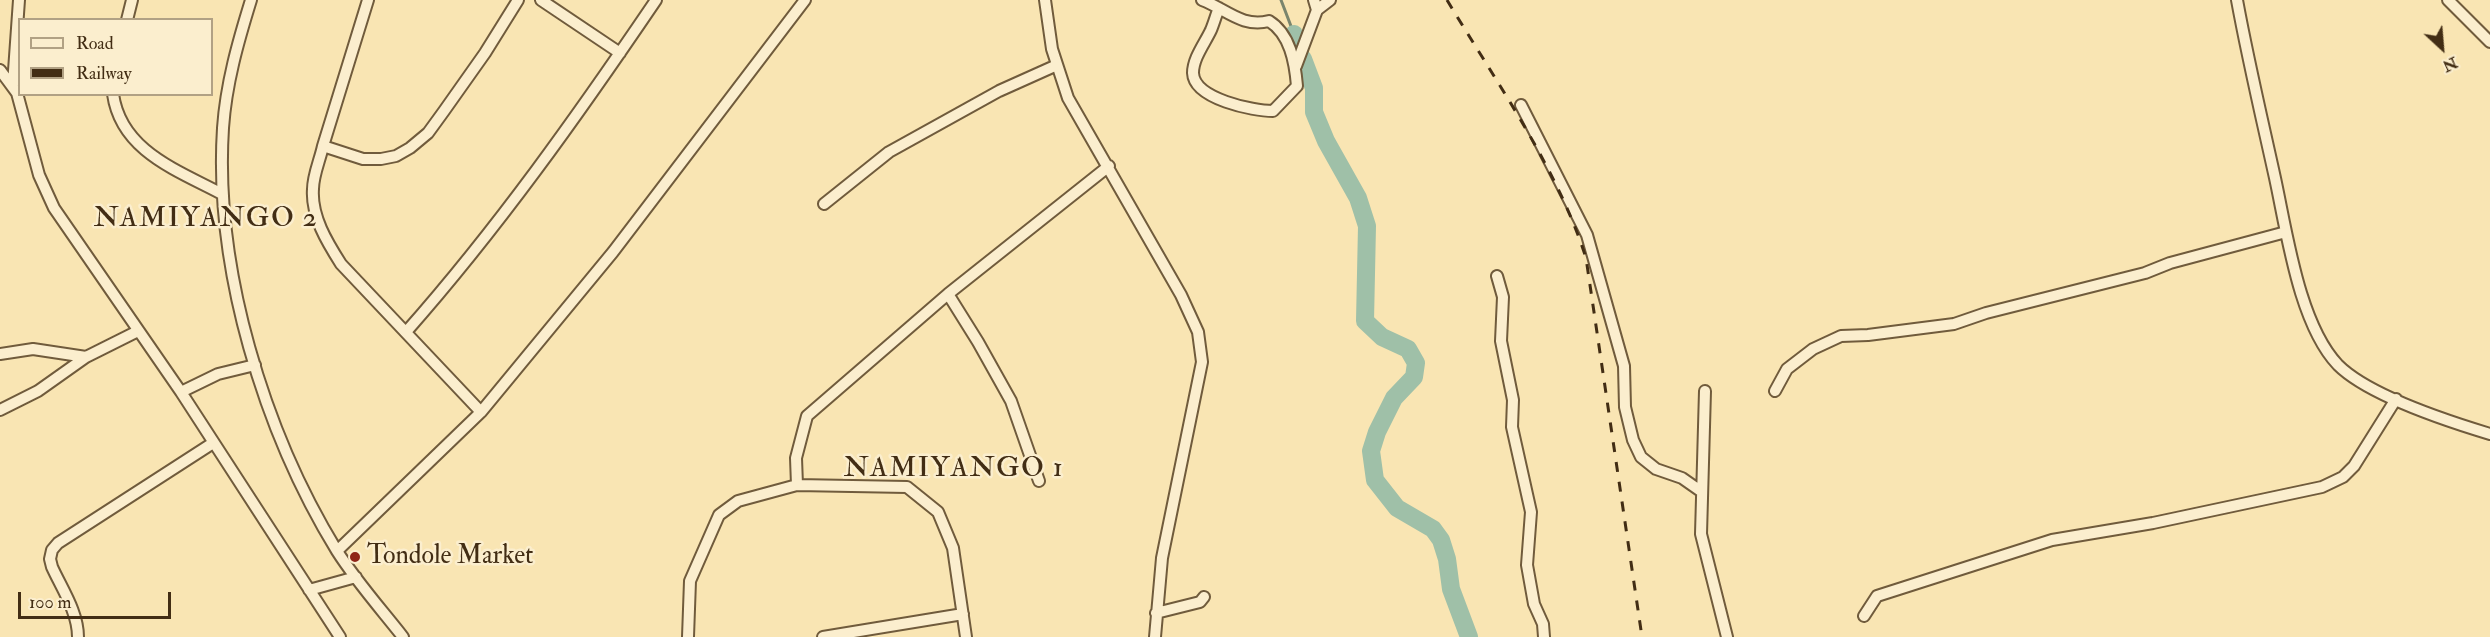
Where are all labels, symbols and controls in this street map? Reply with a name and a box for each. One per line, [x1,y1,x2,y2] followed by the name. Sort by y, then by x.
[18,18,213,96] legend
[2412,18,2472,78] north arrow
[76,32,114,55] text: Road
[2439,52,2461,76] text: N
[76,62,132,85] text: Railway
[94,203,318,237] district label: NAMIYANGO 2
[844,453,1064,487] district label: NAMIYANGO 1
[367,541,534,573] place label: Tondole Market
[348,550,362,564] marker: Tondole Market
[21,580,174,618] scale bar
[29,591,72,614] text: 100 m

